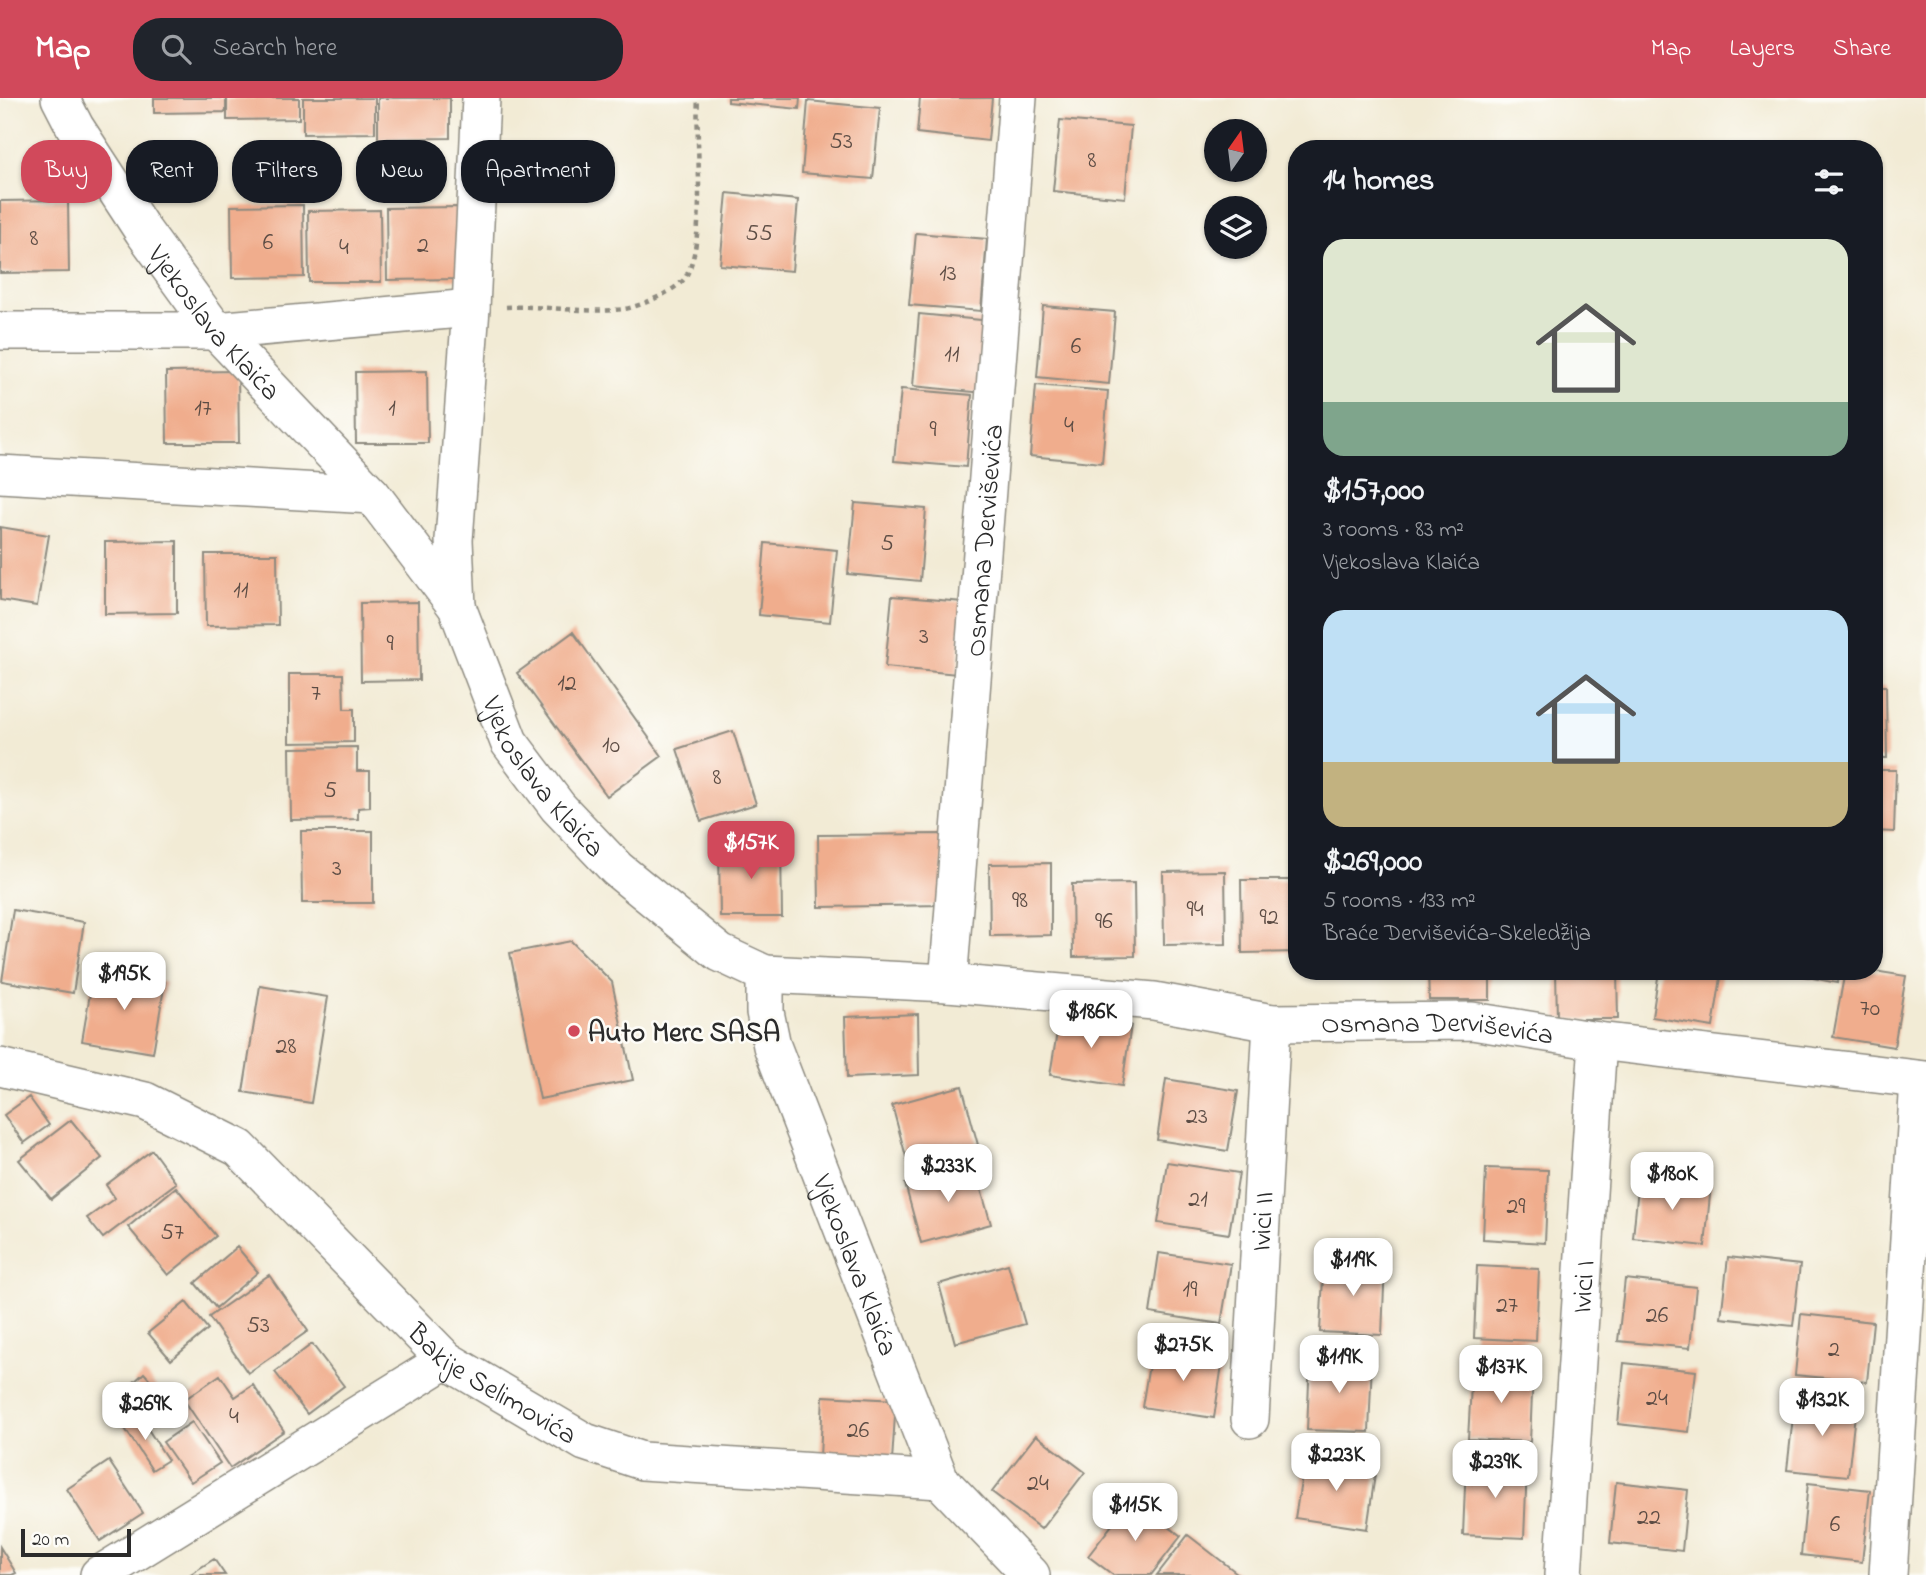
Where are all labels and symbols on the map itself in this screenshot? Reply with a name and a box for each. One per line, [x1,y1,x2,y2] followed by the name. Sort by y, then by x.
[1204,119,1267,182] north arrow
[829,125,853,160] house number: 53
[1088,144,1097,179] house number: 8
[745,217,773,252] house number: 55
[30,222,39,257] house number: 8
[263,226,274,261] house number: 6
[417,229,429,264] house number: 2
[339,231,349,266] house number: 4
[135,237,289,411] street label: Vjekoslava Klaića
[939,257,957,292] house number: 13
[1071,330,1082,365] house number: 6
[944,338,960,373] house number: 11
[194,392,212,427] house number: 17
[388,392,396,427] house number: 1
[1064,409,1074,444] house number: 4
[929,413,937,448] house number: 9
[957,423,1016,659] street label: Osmana Derviševića
[880,527,894,562] house number: 5
[233,574,249,609] house number: 11
[919,620,929,655] house number: 3
[386,627,394,662] house number: 9
[557,667,577,702] house number: 12
[311,677,321,712] house number: 7
[469,690,613,868] street label: Vjekoslava Klaića
[602,729,620,764] house number: 10
[713,761,722,796] house number: 8
[323,774,337,809] house number: 5
[702,822,800,881] pin: $157K
[332,852,342,887] house number: 3
[1012,884,1028,919] house number: 98
[1186,893,1204,928] house number: 94
[1259,901,1279,936] house number: 92
[1095,905,1113,940] house number: 96
[75,953,173,1012] pin: $195K
[1042,990,1140,1050] pin: $186K
[1860,992,1880,1027] house number: 70
[1321,1004,1556,1058] street label: Osmana Derviševića
[588,1014,780,1055] place label: Auto Merc SASA
[566,1023,582,1039] marker: Auto Merc SASA
[276,1030,296,1065] house number: 28
[1186,1100,1208,1135] house number: 23
[899,1144,997,1204] pin: $233K
[1623,1152,1721,1212] pin: $180K
[799,1168,907,1362] street label: Vjekoslava Klaića
[1188,1183,1208,1218] house number: 21
[1242,1190,1287,1253] street label: Ivici II
[1506,1190,1526,1225] house number: 29
[160,1216,184,1251] house number: 57
[1304,1238,1402,1298] pin: $119K
[1563,1259,1608,1315] street label: Ivici I
[1183,1273,1198,1308] house number: 19
[1496,1289,1518,1324] house number: 27
[1646,1299,1669,1334] house number: 26
[246,1309,270,1344] house number: 53
[396,1314,584,1457] street label: Bakije Selimovića
[1134,1324,1232,1383] pin: $275K
[1828,1333,1840,1368] house number: 2
[1290,1336,1388,1395] pin: $119K
[1452,1346,1550,1405] pin: $137K
[1773,1378,1871,1438] pin: $132K
[96,1382,194,1442] pin: $269K
[1646,1382,1668,1417] house number: 24
[229,1400,239,1435] house number: 4
[847,1414,870,1449] house number: 26
[1287,1434,1385,1493] pin: $223K
[1446,1440,1544,1500] pin: $239K
[1027,1467,1049,1502] house number: 24
[1086,1484,1184,1543] pin: $115K
[1637,1501,1661,1536] house number: 22
[1830,1508,1841,1543] house number: 6
[21,1526,131,1558] scale bar

